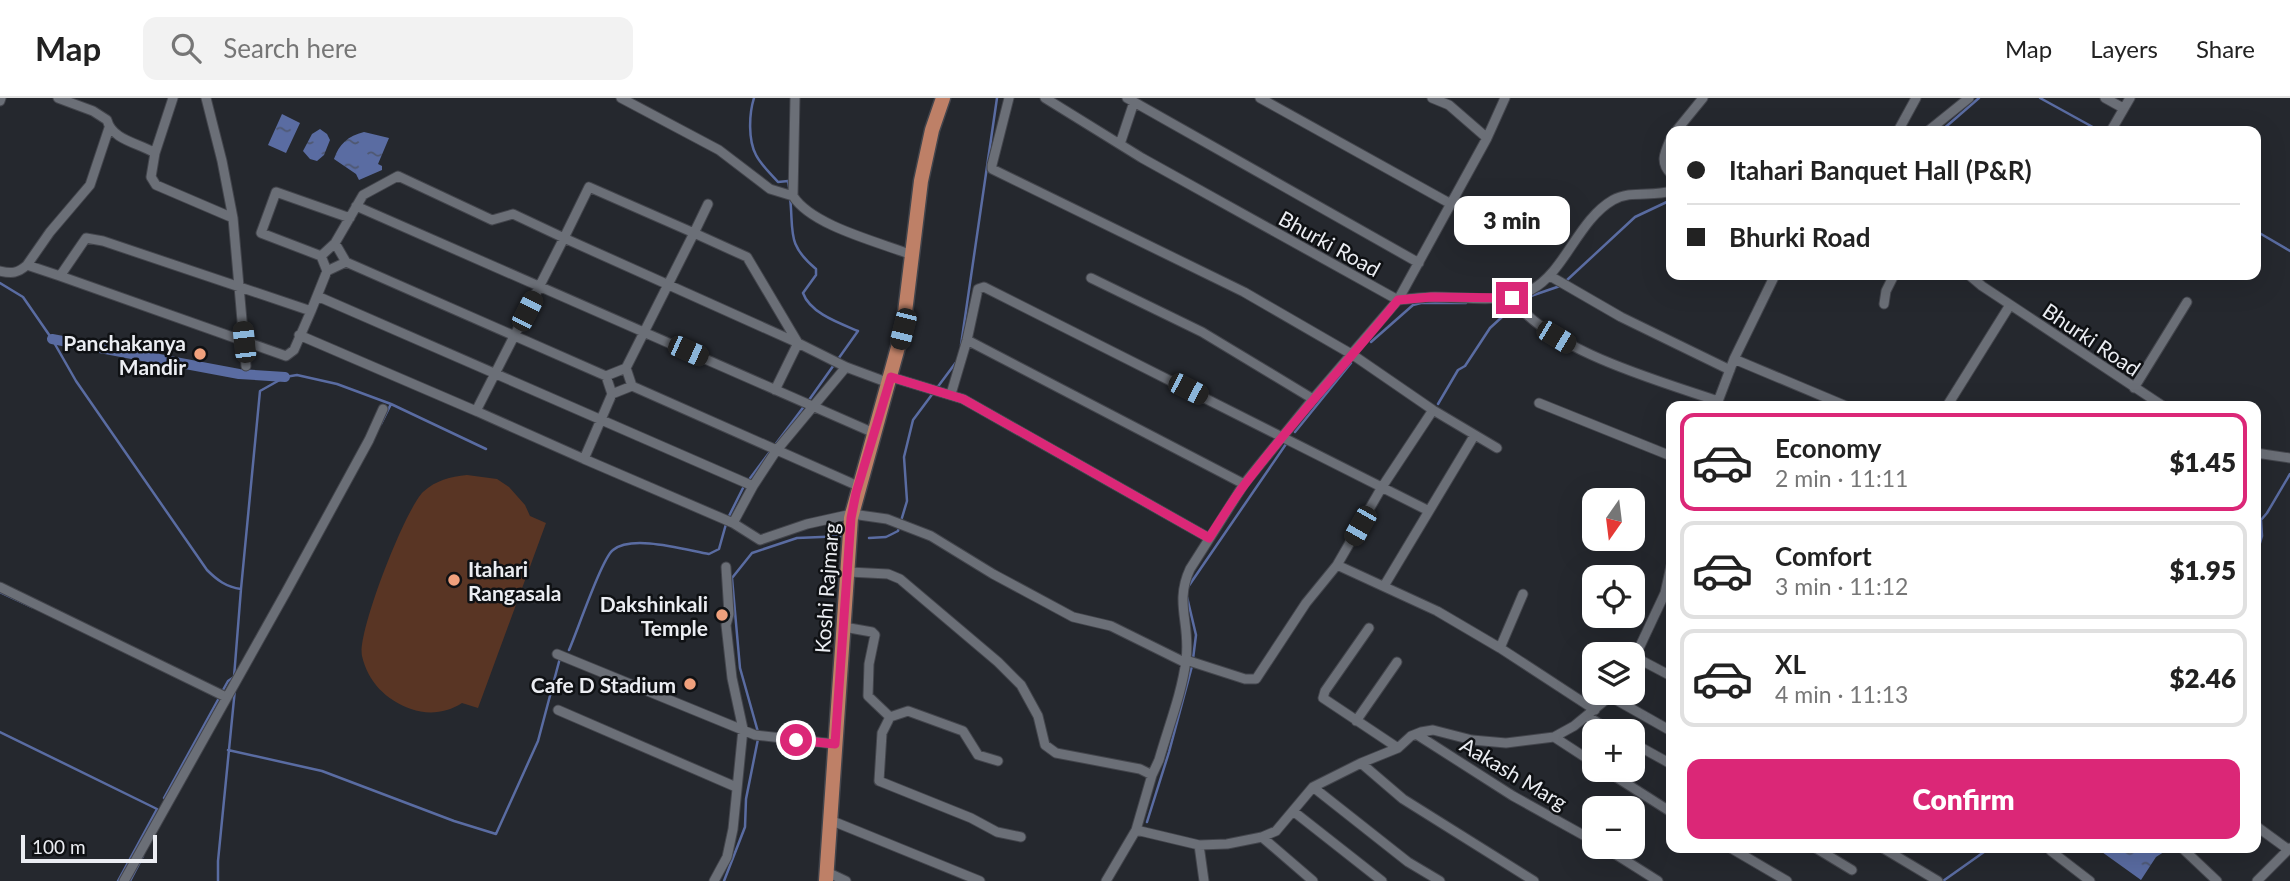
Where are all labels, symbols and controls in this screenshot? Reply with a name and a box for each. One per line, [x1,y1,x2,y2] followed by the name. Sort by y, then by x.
[143,17,633,80] search box
[35,28,101,68] text: Map
[167,29,205,67] icon: search
[223,32,357,64] text: Search here
[2005,34,2052,63] text: Map
[2090,34,2158,63] text: Layers
[2196,34,2255,63] text: Share
[1729,154,2032,186] text: Itahari Banquet Hall (P&R)
[1454,197,1570,246] callout: 3 min
[1275,205,1385,281] street label: Bhurki Road
[1483,206,1541,234] text: 3 min
[1729,221,1870,253] text: Bhurki Road
[1496,282,1528,314] route end
[509,288,546,334] car
[2039,297,2145,381] street label: Bhurki Road
[888,306,919,352] car
[1533,317,1580,357] car
[232,320,257,364] car
[63,330,186,379] place label: Panchakanya Mandir
[665,333,712,369] car
[192,346,208,362] marker: Panchakanya Mandir
[1165,370,1212,408] car
[1691,431,1754,494] icon: car
[1775,432,1881,464] text: Economy
[2169,446,2236,478] text: $1.45
[1775,464,1908,492] text: 2 min · 11:11
[1582,488,1645,551] north arrow
[1582,488,1645,859] map controls
[1341,503,1380,549] car
[809,522,843,654] street label: Koshi Rajmarg
[1691,539,1754,602] icon: car
[1775,540,1872,572] text: Comfort
[2169,554,2236,586] text: $1.95
[468,556,561,605] place label: Itahari Rangasala
[1582,565,1645,628] button: locate
[446,572,462,588] marker: Itahari Rangasala
[1775,572,1908,600] text: 3 min · 11:12
[600,591,708,640] place label: Dakshinkali Temple
[714,607,730,623] marker: Dakshinkali Temple
[1582,642,1645,705] button: layers
[1691,647,1754,710] icon: car
[1775,648,1806,680] text: XL
[2169,662,2236,694] text: $2.46
[531,672,676,697] place label: Cafe D Stadium
[682,676,698,692] marker: Cafe D Stadium
[1775,680,1908,708] text: 4 min · 11:13
[1582,719,1645,782] button: +
[780,724,812,756] route start
[1456,731,1572,815] street label: Aakash Marg
[1687,759,2240,839] button: Confirm
[1582,796,1645,859] button: −
[21,832,158,864] scale bar
[32,835,86,858] text: 100 m

